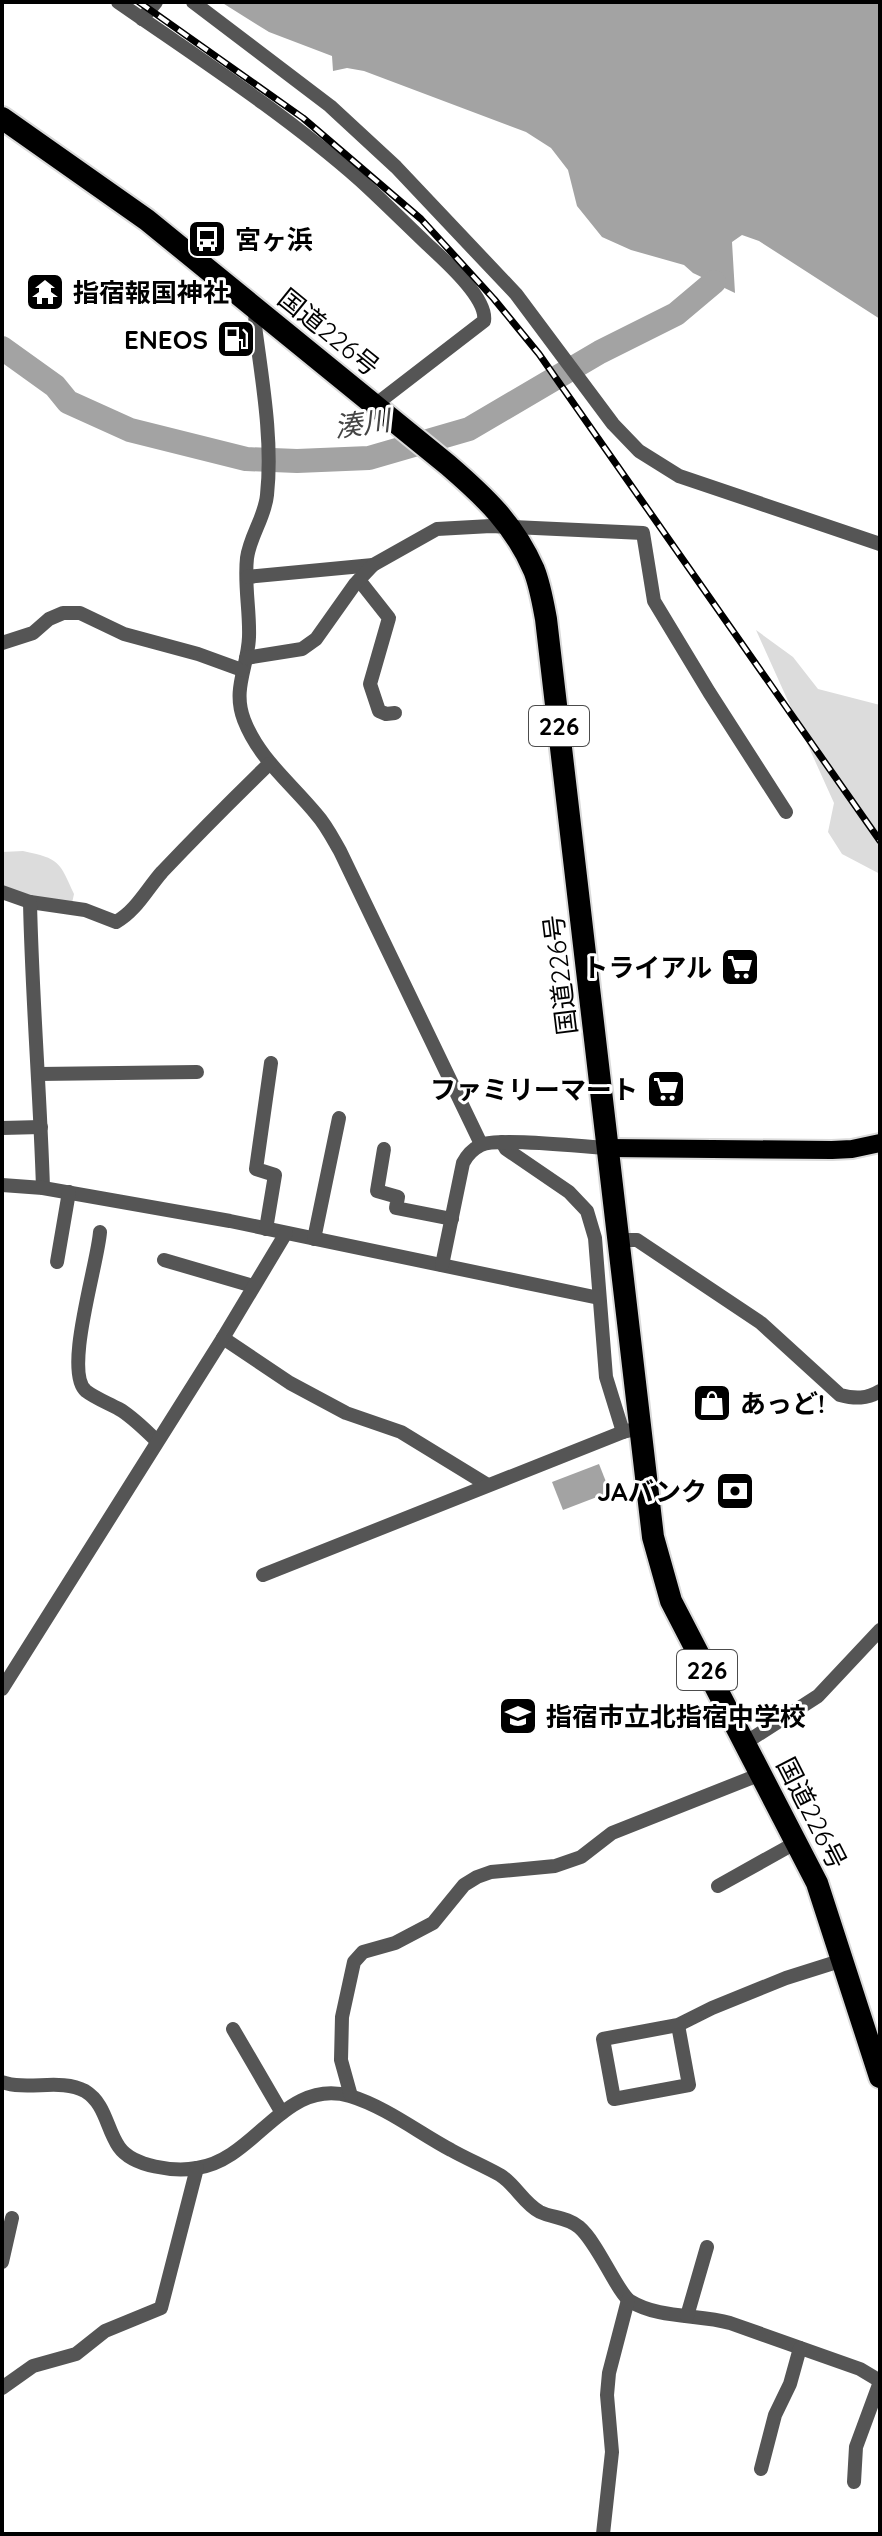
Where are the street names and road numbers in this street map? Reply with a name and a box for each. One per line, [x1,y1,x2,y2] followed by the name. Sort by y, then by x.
[272,281,386,383] street label: 国道226号
[529,706,589,746] road number: 226
[536,913,584,1037] street label: 国道226号
[677,1650,737,1690] road number: 226
[770,1752,854,1874] street label: 国道226号

